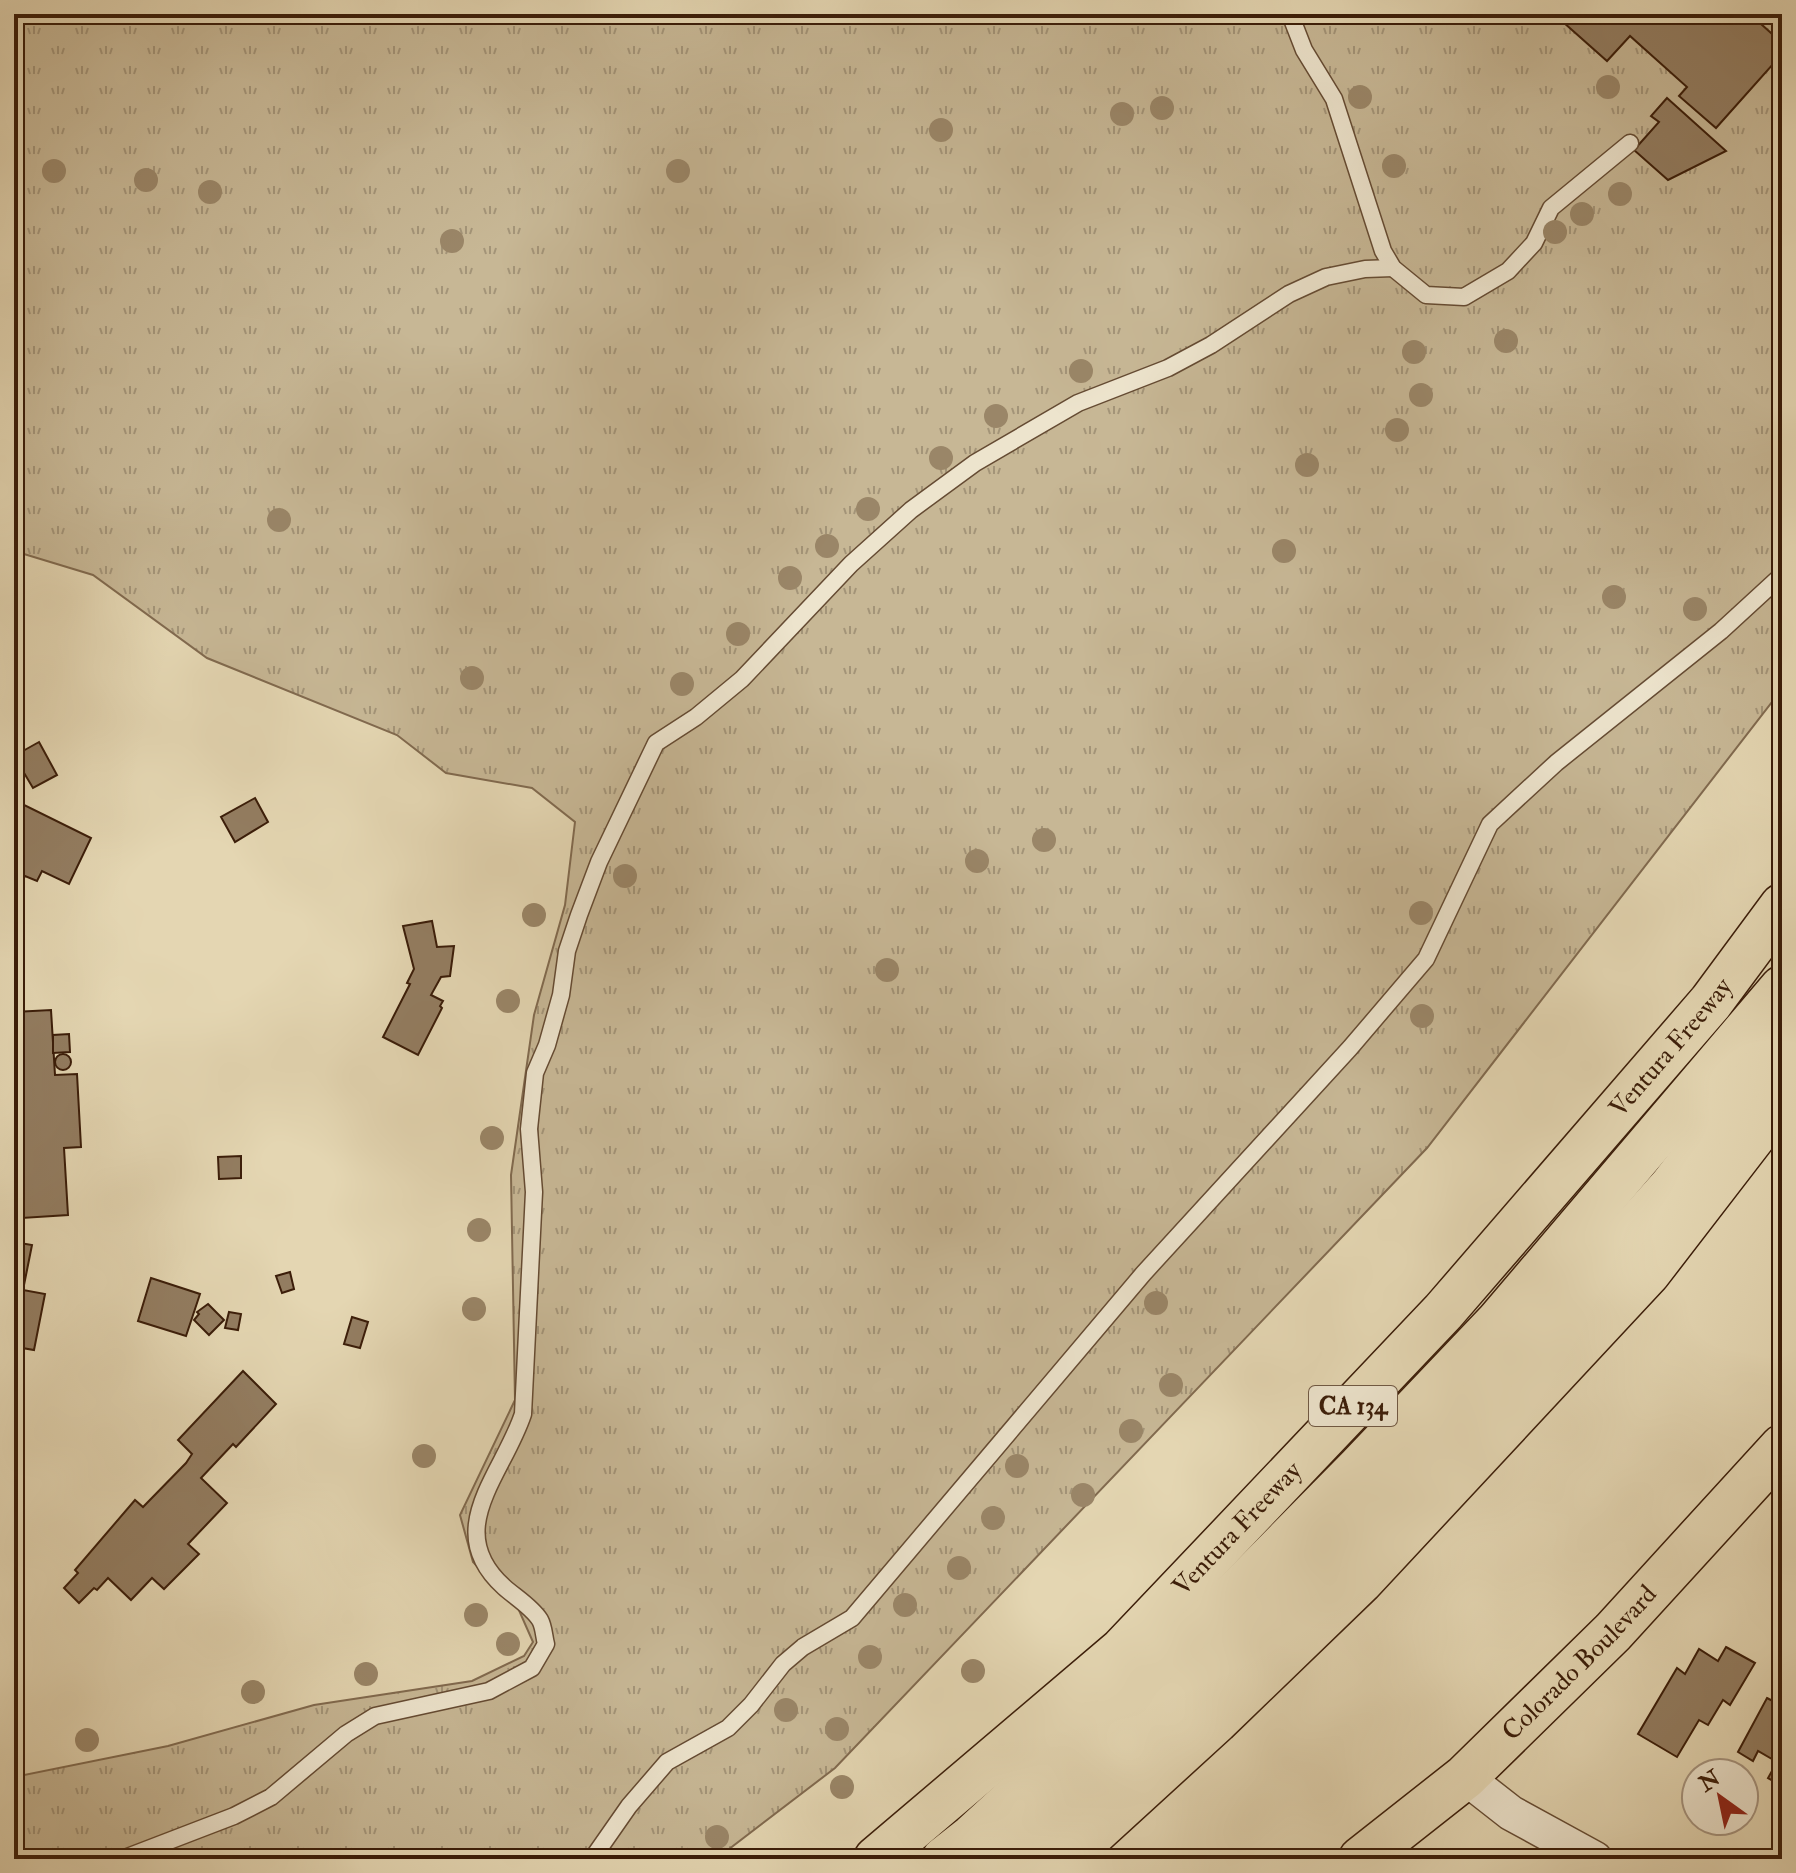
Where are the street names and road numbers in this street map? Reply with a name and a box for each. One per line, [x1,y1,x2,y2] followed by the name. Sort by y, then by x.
[1603,971,1740,1124] street label: Ventura Freeway
[1309,1386,1397,1426] road number: CA 134
[1166,1455,1309,1603] street label: Ventura Freeway
[1495,1579,1664,1748] street label: Colorado Boulevard

